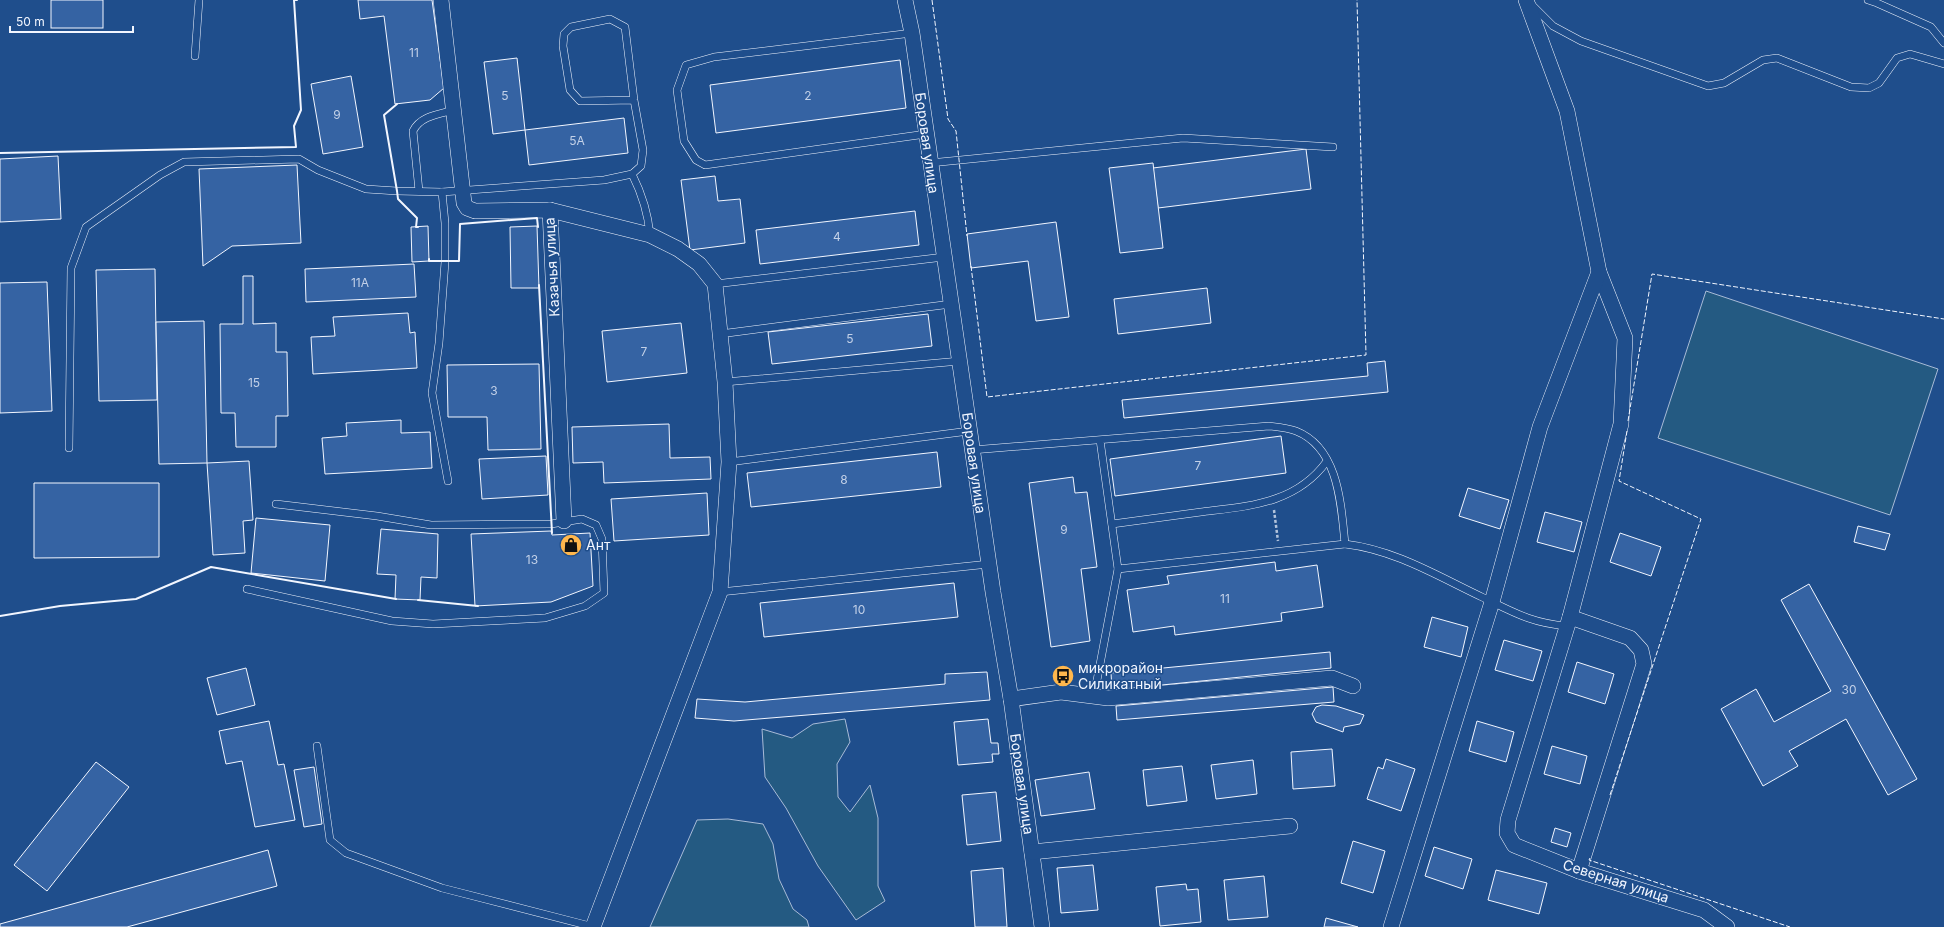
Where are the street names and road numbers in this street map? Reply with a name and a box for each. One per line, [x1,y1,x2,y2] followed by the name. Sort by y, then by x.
[912,91,943,194] street label: Боровая улица
[540,217,563,317] street label: Казачья улица
[959,411,990,514] street label: Боровая улица
[1007,732,1038,835] street label: Боровая улица
[1561,855,1671,906] street label: Северная улица

